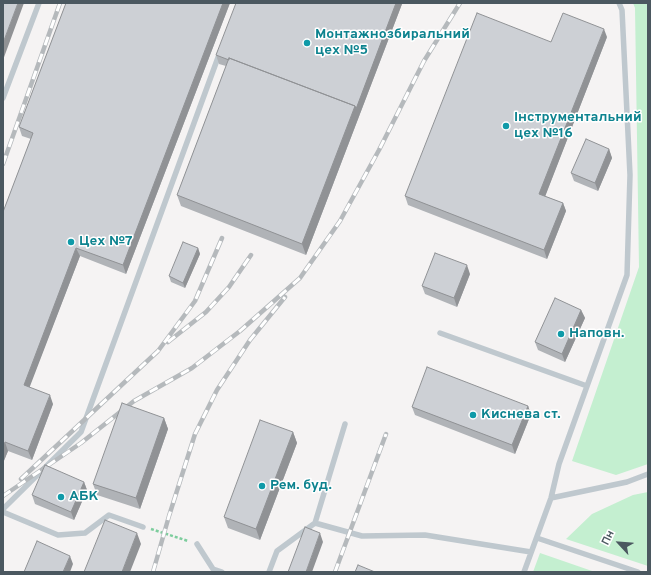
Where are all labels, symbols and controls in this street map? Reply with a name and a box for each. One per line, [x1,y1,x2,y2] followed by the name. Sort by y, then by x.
[315,27,470,60] place label: Монтажнозбиральний цех №5
[302,38,312,48] marker: Монтажнозбиральний цех №5
[514,110,642,142] place label: Інструментальний цех №16
[501,121,511,131] marker: Інструментальний цех №16
[79,234,132,250] place label: Цех №7
[66,237,76,247] marker: Цех №7
[569,326,624,342] place label: Наповн.
[556,329,566,339] marker: Наповн.
[481,407,561,423] place label: Киснева ст.
[468,410,478,420] marker: Киснева ст.
[270,478,332,494] place label: Рем. буд.
[257,481,267,491] marker: Рем. буд.
[69,489,98,505] place label: АБК
[56,492,66,502] marker: АБК
[599,523,639,563] north arrow
[599,528,618,547] text: Пн

